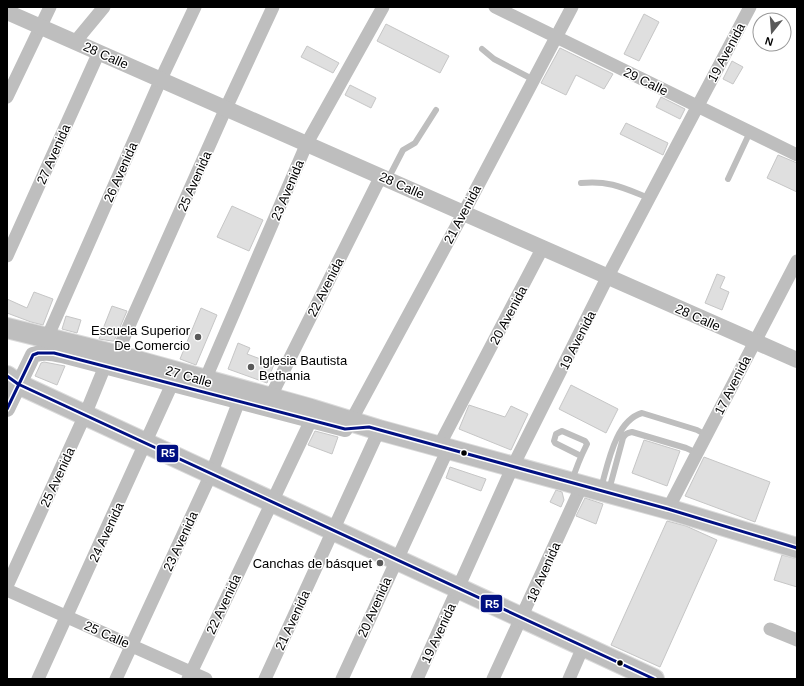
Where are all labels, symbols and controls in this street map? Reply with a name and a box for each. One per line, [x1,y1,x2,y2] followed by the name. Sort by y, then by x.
[752,12,792,52] north arrow
[705,20,748,84] street label: 19 Avenida
[763,35,775,48] text: N
[81,39,131,72] street label: 28 Calle
[621,64,671,99] street label: 29 Calle
[34,121,74,187] street label: 27 Avenida
[101,139,141,205] street label: 26 Avenida
[175,148,215,214] street label: 25 Avenida
[268,157,307,223] street label: 23 Avenida
[377,169,427,202] street label: 28 Calle
[441,182,484,246] street label: 21 Avenida
[304,255,347,319] street label: 22 Avenida
[487,283,530,347] street label: 20 Avenida
[673,301,723,334] street label: 28 Calle
[556,308,599,372] street label: 19 Avenida
[91,323,191,353] place label: Escuela Superior De Comercio
[193,332,203,342] marker: Escuela Superior De Comercio
[259,353,348,383] place label: Iglesia Bautista Bethania
[711,353,754,417] street label: 17 Avenida
[246,362,256,372] marker: Iglesia Bautista Bethania
[164,363,214,390] street label: 27 Calle
[37,444,78,509] street label: 25 Avenida
[156,444,179,463] line badge: R5
[161,447,175,459] text: R5
[459,448,469,458] unlabelled marker
[86,499,127,564] street label: 24 Avenida
[160,508,201,573] street label: 23 Avenida
[524,539,564,605] street label: 18 Avenida
[253,556,372,571] place label: Canchas de básquet
[375,558,385,568] marker: Canchas de básquet
[203,571,244,636] street label: 22 Avenida
[355,574,395,640] street label: 20 Avenida
[272,587,313,652] street label: 21 Avenida
[480,594,503,613] line badge: R5
[485,598,499,610] text: R5
[418,600,459,665] street label: 19 Avenida
[82,618,132,651] street label: 25 Calle
[615,658,625,668] unlabelled marker

